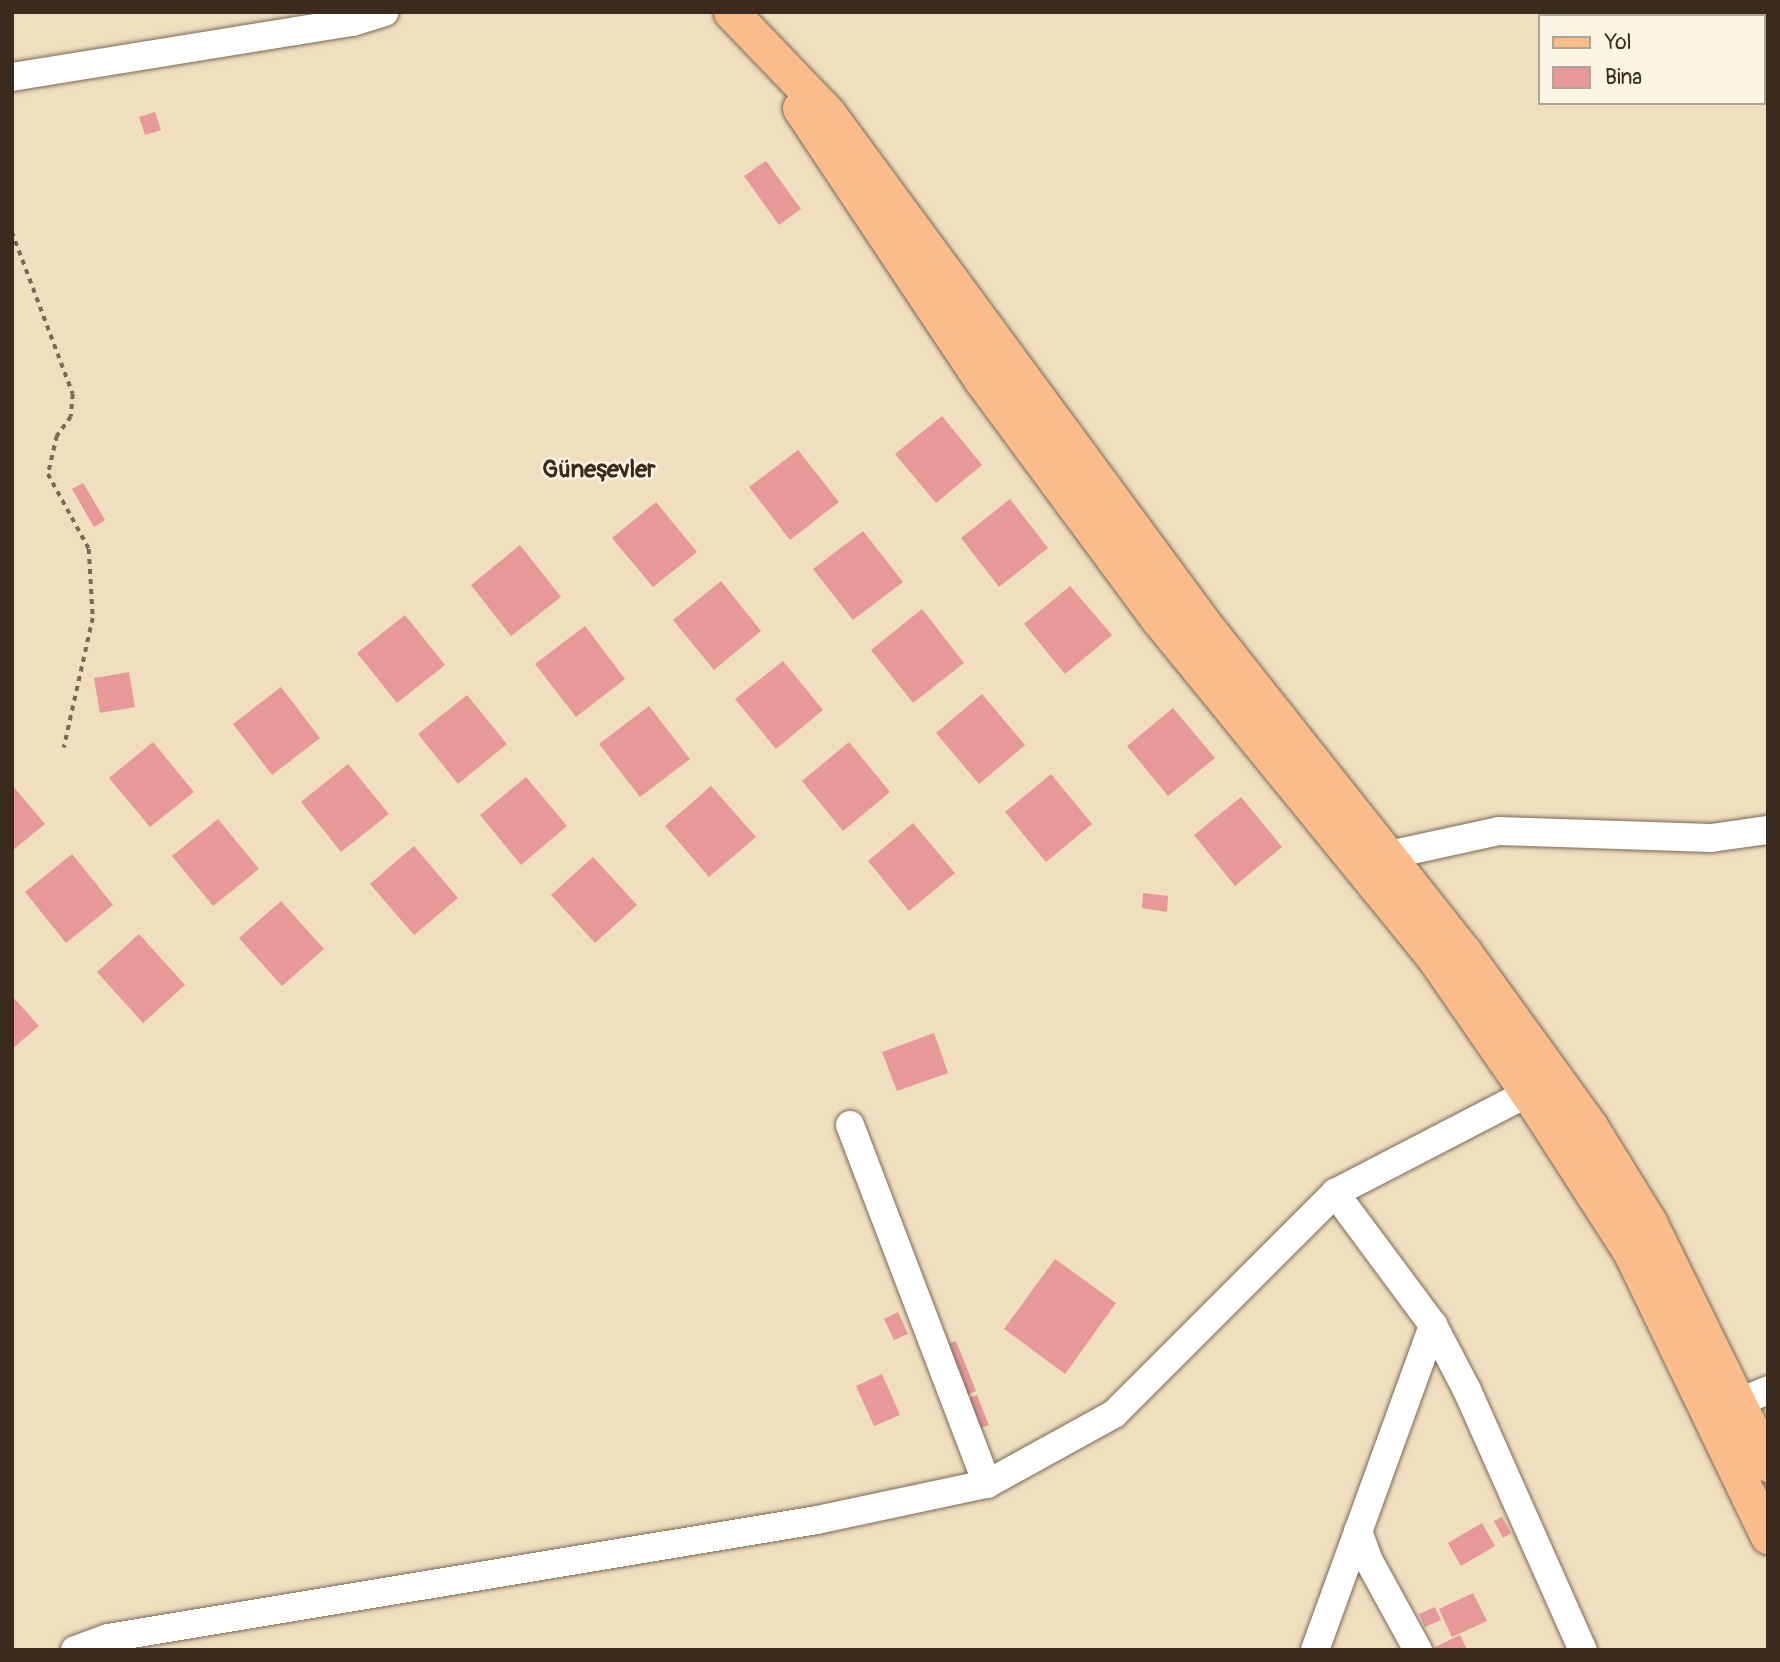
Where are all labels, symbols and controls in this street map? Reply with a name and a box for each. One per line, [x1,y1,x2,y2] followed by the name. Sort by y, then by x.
[1538,14,1766,105] legend
[1605,29,1632,56] text: Yol
[1605,64,1642,91] text: Bina
[542,456,656,484] district label: Güneşevler

